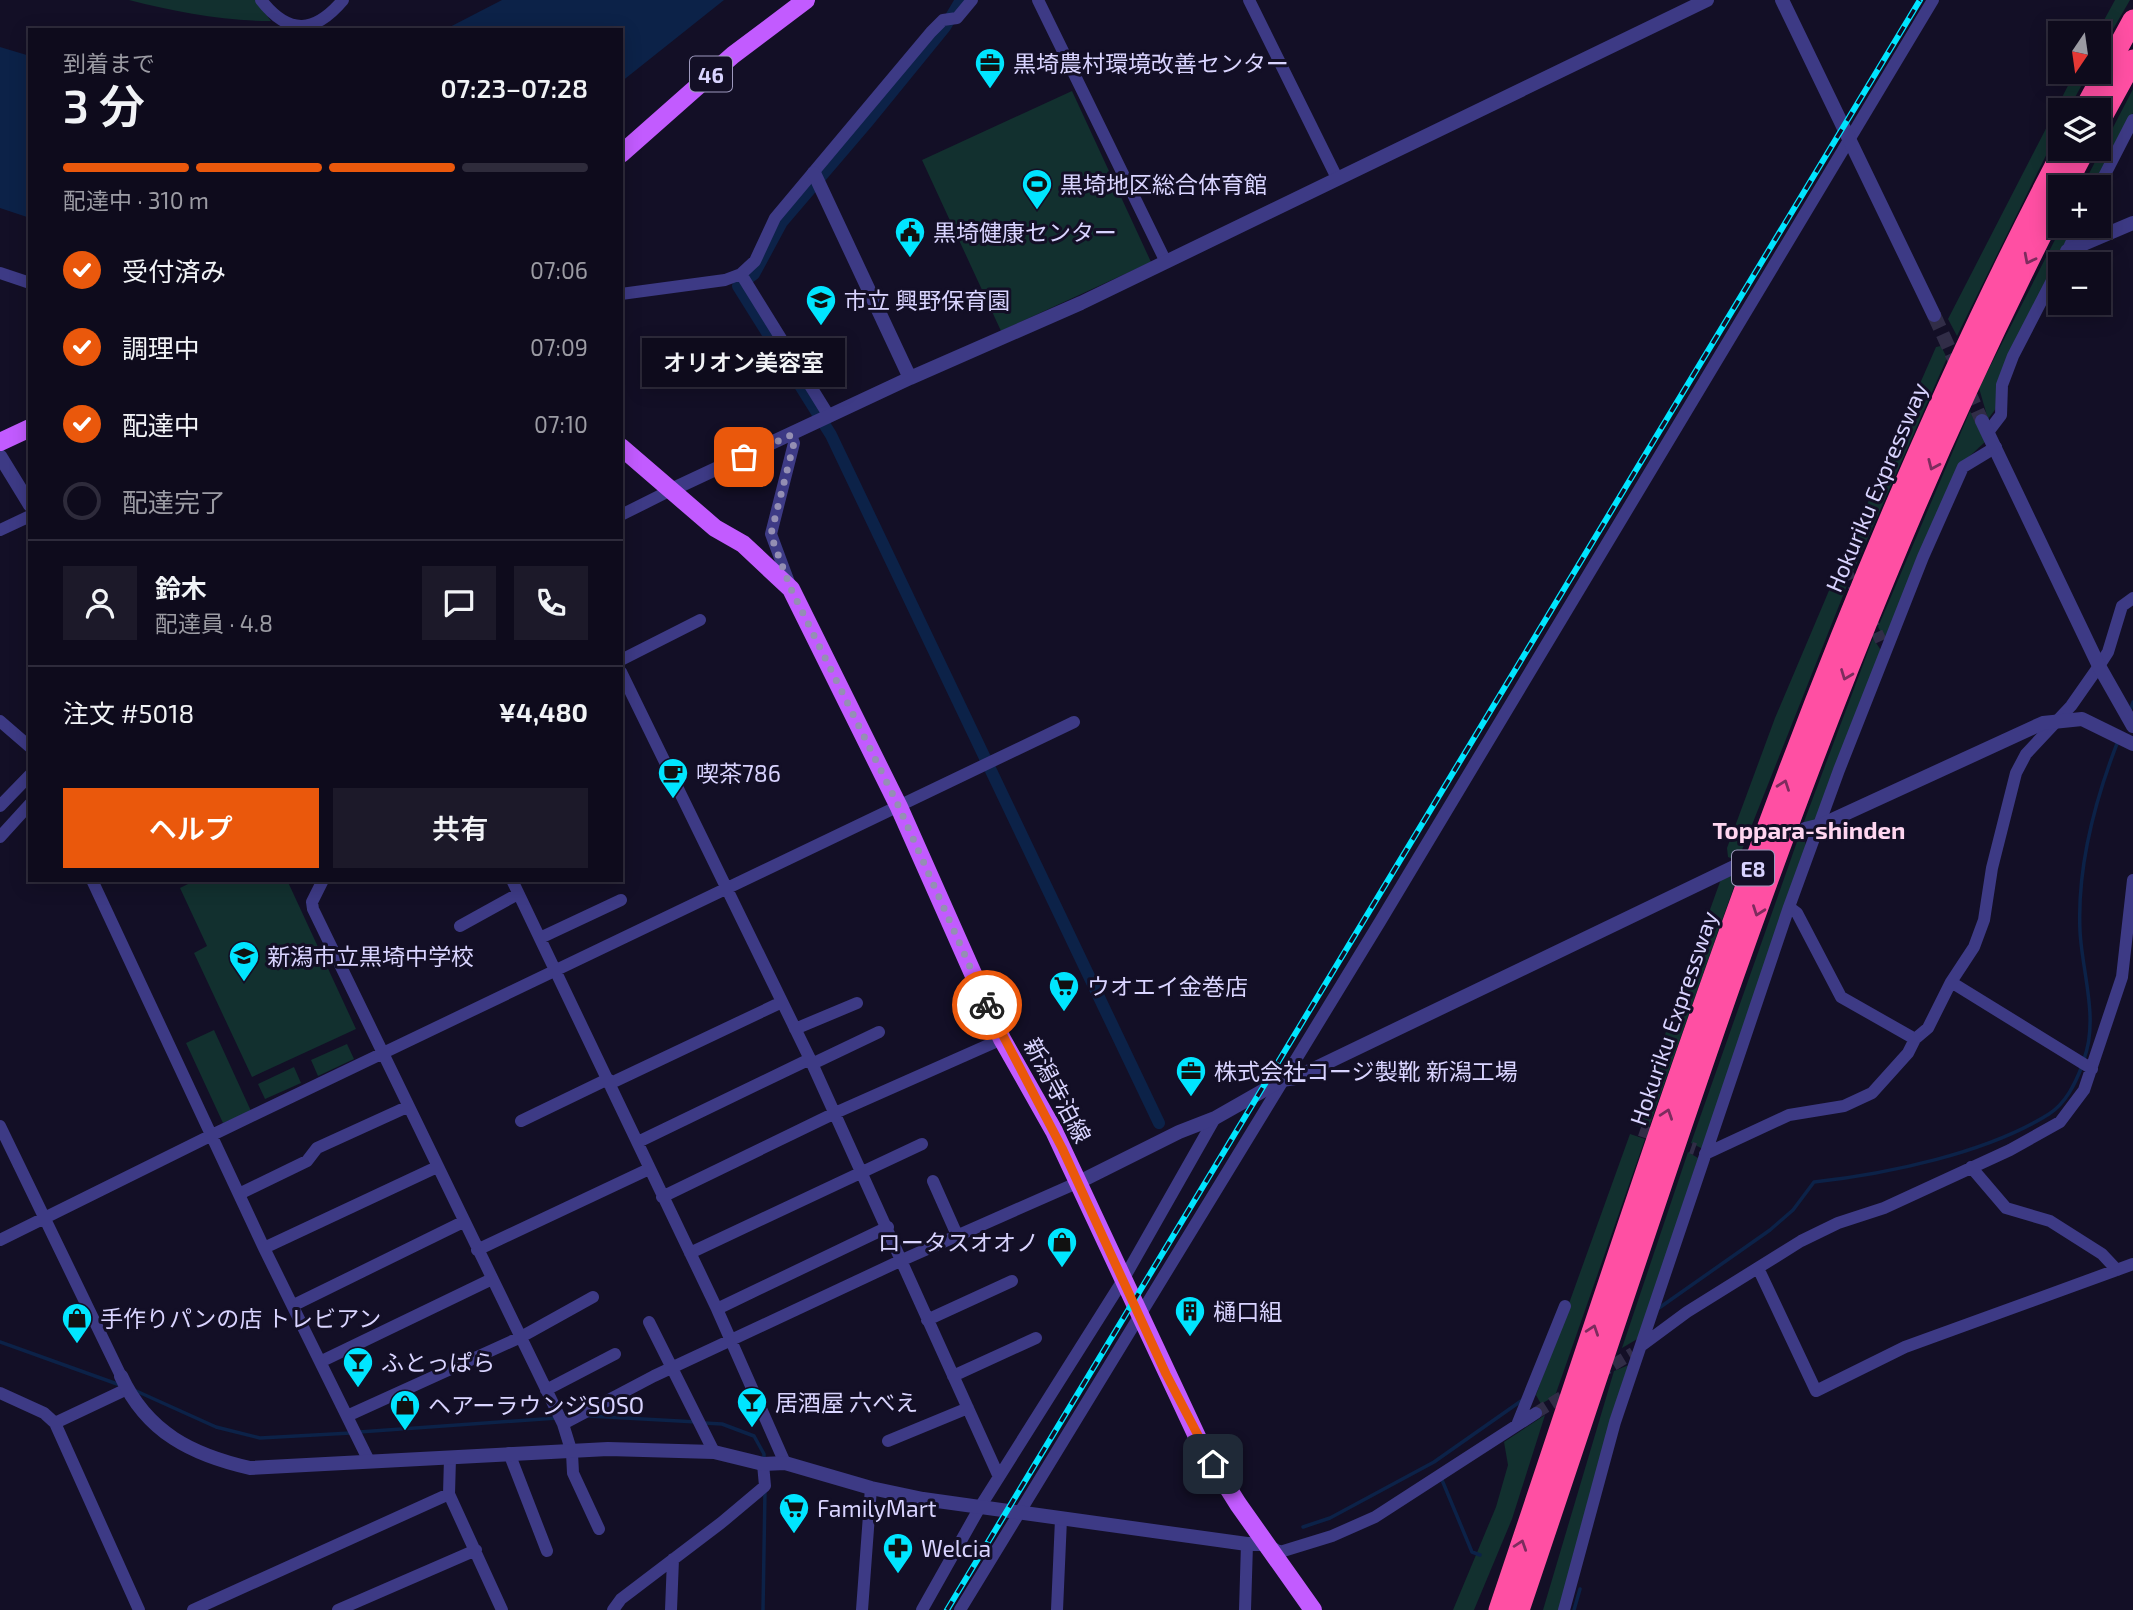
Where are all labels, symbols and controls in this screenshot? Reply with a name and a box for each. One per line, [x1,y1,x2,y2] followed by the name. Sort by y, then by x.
[2048,21,2110,84] north arrow
[2048,21,2111,315] map controls
[973,46,1007,90] office icon: 黒埼農村環境改善センター
[63,49,155,77] text: 到着まで
[1013,49,1289,77] place label: 黒埼農村環境改善センター
[690,56,732,92] road number: 46
[440,72,588,103] text: 07:23–07:28
[63,77,145,132] text: 3 分
[2048,98,2111,161] button: layers
[1020,167,1054,211] sports icon: 黒埼地区総合体育館
[1060,170,1267,198] place label: 黒埼地区総合体育館
[2048,175,2111,238] button: +
[63,186,209,214] text: 配達中 · 310 m
[893,215,927,259] public building icon: 黒埼健康センター
[933,218,1117,246] place label: 黒埼健康センター
[63,251,101,289] icon: check
[2024,252,2038,264] one-way arrow
[2048,252,2111,315] button: −
[122,255,226,286] text: 受付済み
[530,256,588,284] text: 07:06
[804,283,838,327] school or university icon: 市立 興野保育園
[844,286,1010,314] place label: 市立 興野保育園
[63,328,101,366] icon: check
[122,332,200,363] text: 調理中
[530,333,588,361] text: 07:09
[642,338,846,387] callout: オリオン美容室
[663,348,824,376] text: オリオン美容室
[1819,378,1933,596] street label: Hokuriku Expressway
[63,405,101,443] icon: check
[122,409,200,440] text: 配達中
[534,410,588,438] text: 07:10
[714,427,774,487] pin
[725,438,763,476] icon: bag
[1927,458,1941,470] one-way arrow
[122,486,226,517] text: 配達完了
[63,566,137,640] button: person
[422,566,496,640] button: chat
[514,566,588,640] button: phone
[155,572,207,603] text: 鈴木
[155,609,273,637] text: 配達員 · 4.8
[1840,668,1854,681] one-way arrow
[499,696,588,727] text: ¥4,480
[63,697,194,728] text: 注文 #5018
[656,756,690,800] cafe icon: 喫茶786
[696,759,781,787] place label: 喫茶786
[1776,779,1790,791] one-way arrow
[63,788,319,868] button: ヘルプ
[333,788,588,868] button: 共有
[1713,815,1905,844] district label: Toppara-shinden
[1732,850,1774,886] road number: E8
[1752,905,1766,917] one-way arrow
[1623,907,1723,1129] street label: Hokuriku Expressway
[227,939,261,983] school or university icon: 新潟市立黒埼中学校
[267,942,474,970] place label: 新潟市立黒埼中学校
[1047,969,1081,1013] supermarket icon: ウオエイ金巻店
[952,970,1022,1040] courier
[1087,972,1248,1000] place label: ウオエイ金巻店
[968,986,1006,1024] icon: bike
[1019,1033,1097,1147] street label: 新潟寺泊線
[1174,1054,1208,1098] office icon: 株式会社コージ製靴 新潟工場
[1214,1057,1518,1085] place label: 株式会社コージ製靴 新潟工場
[1659,1109,1673,1121] one-way arrow
[1045,1225,1079,1269] shop icon: ロータスオオノ
[878,1228,1039,1256] place label: ロータスオオノ
[1173,1294,1207,1338] building icon: 樋口組
[1213,1297,1282,1325] place label: 樋口組
[60,1301,94,1345] shop icon: 手作りパンの店 トレビアン
[100,1304,381,1332] place label: 手作りパンの店 トレビアン
[1585,1324,1599,1336] one-way arrow
[341,1345,375,1389] bar icon: ふとっぱら
[381,1348,495,1376] place label: ふとっぱら
[735,1385,769,1429] bar icon: 居酒屋 六べえ
[388,1388,422,1432] shop icon: ヘアーラウンジSOSO
[775,1388,918,1416] place label: 居酒屋 六べえ
[428,1391,644,1419] place label: ヘアーラウンジSOSO
[1183,1434,1243,1494] pin
[1194,1445,1232,1483] icon: home
[777,1491,811,1535] supermarket icon: FamilyMart
[817,1494,937,1522] place label: FamilyMart
[881,1531,915,1575] pharmacy icon: Welcia
[921,1534,991,1562] place label: Welcia
[1513,1540,1527,1552] one-way arrow

